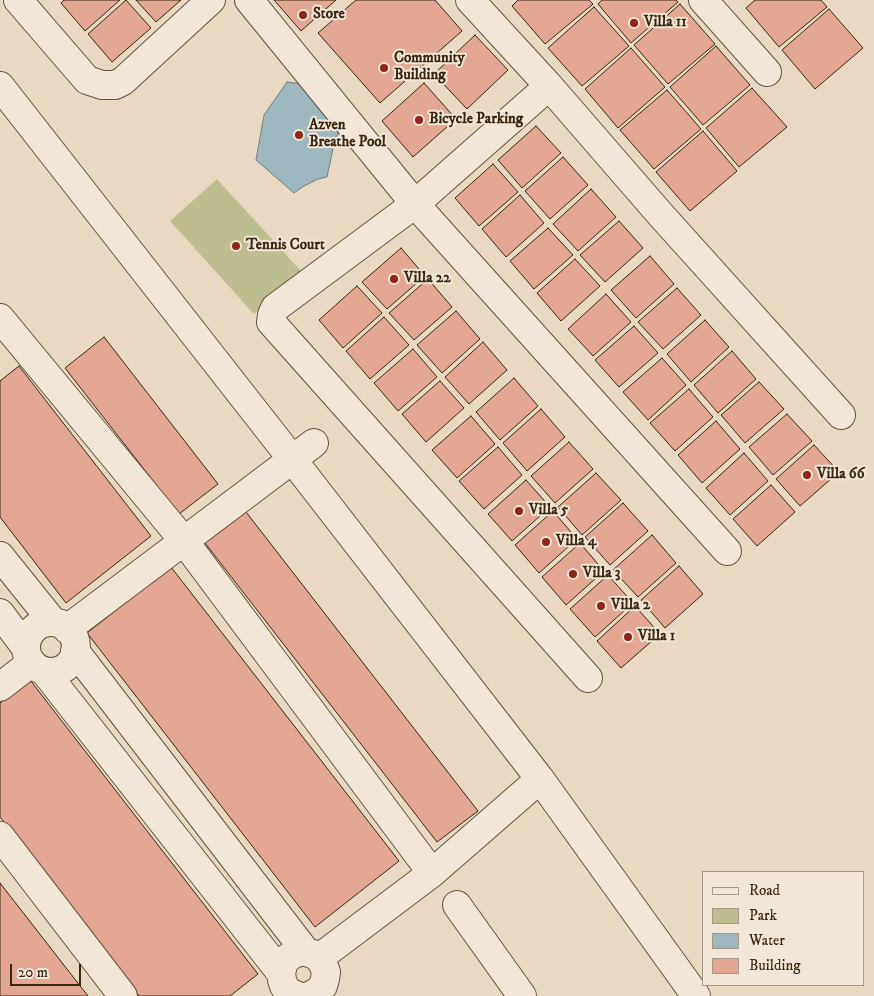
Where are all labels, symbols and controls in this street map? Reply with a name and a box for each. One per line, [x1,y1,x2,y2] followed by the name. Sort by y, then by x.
[313,6,345,24] place label: Store
[297,9,309,21] marker: Store
[644,14,687,32] place label: Villa 11
[628,17,640,29] marker: Villa 11
[394,50,465,85] place label: Community Building
[378,62,390,74] marker: Community Building
[429,111,523,129] place label: Bicycle Parking
[413,114,425,126] marker: Bicycle Parking
[309,117,386,152] place label: Azven Breathe Pool
[293,129,305,141] marker: Azven Breathe Pool
[246,237,325,255] place label: Tennis Court
[230,240,242,252] marker: Tennis Court
[404,270,451,288] place label: Villa 22
[388,273,400,285] marker: Villa 22
[817,466,864,484] place label: Villa 66
[801,469,813,481] marker: Villa 66
[529,502,568,520] place label: Villa 5
[513,505,525,517] marker: Villa 5
[556,533,596,551] place label: Villa 4
[540,536,552,548] marker: Villa 4
[583,565,620,583] place label: Villa 3
[567,568,579,580] marker: Villa 3
[611,597,650,615] place label: Villa 2
[595,600,607,612] marker: Villa 2
[638,628,675,646] place label: Villa 1
[622,631,634,643] marker: Villa 1
[702,871,864,986] legend
[749,881,780,900] text: Road
[749,906,777,925] text: Park
[749,931,785,950] text: Water
[12,954,84,986] scale bar
[749,956,801,975] text: Building
[18,963,48,982] text: 20 m

